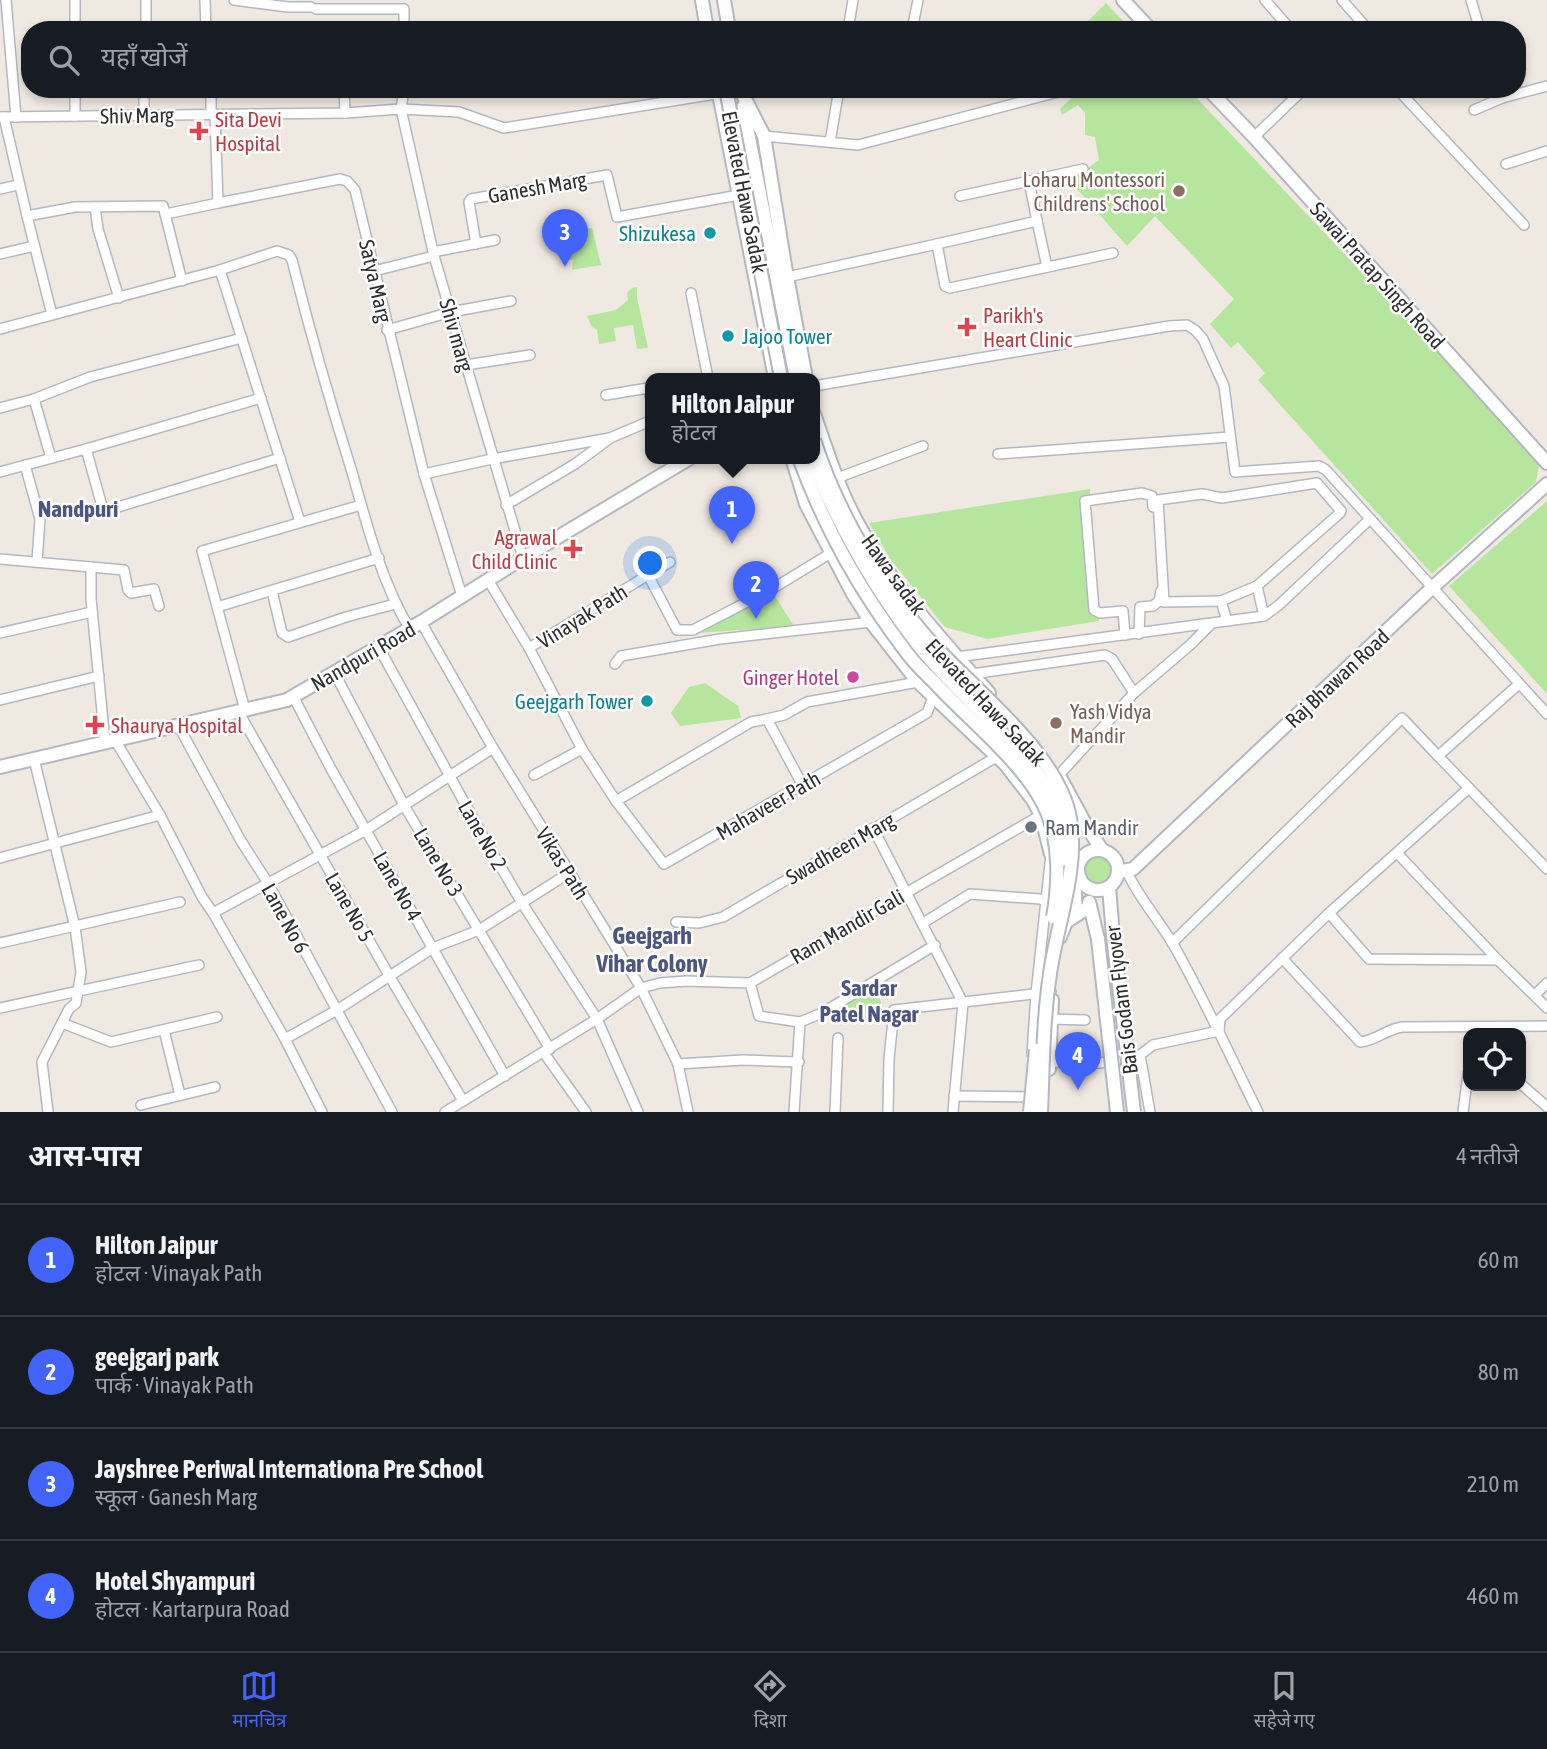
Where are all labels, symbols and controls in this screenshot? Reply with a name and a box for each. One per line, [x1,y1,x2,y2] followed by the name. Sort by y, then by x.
[21,21,1526,98] search box
[45,41,83,79] icon: search
[101,42,187,72] text: यहाँ खोजें
[100,102,174,128] street label: Shiv Marg
[215,107,282,155] place label: Sita Devi Hospital
[718,109,772,275] street label: Elevated Hawa Sadak
[189,121,209,141] marker: Sita Devi Hospital
[486,167,588,207] street label: Ganesh Marg
[1023,167,1165,215] place label: Loharu Montessori Childrens' School
[1171,183,1187,199] marker: Loharu Montessori Childrens' School
[1306,197,1450,353] street label: Sawai Pratap Singh Road
[542,209,588,267] pin: 3
[619,221,696,245] place label: Shizukesa
[702,225,718,241] marker: Shizukesa
[355,237,397,325] street label: Satya Marg
[435,296,479,374] street label: Shiv marg
[983,303,1072,351] place label: Parikh's Heart Clinic
[957,317,977,337] marker: Parikh's Heart Clinic
[742,324,832,348] place label: Jajoo Tower
[720,328,736,344] marker: Jajoo Tower
[645,373,820,464] popup
[671,389,794,419] text: Hilton Jaipur
[671,419,717,445] text: होटल
[709,486,755,544] pin: 1
[38,496,118,522] district label: Nandpuri
[472,525,557,573] place label: Agrawal Child Clinic
[857,529,931,619] street label: Hawa sadak
[563,539,583,559] marker: Agrawal Child Clinic
[633,546,667,580] your location
[733,561,779,619] pin: 2
[533,579,631,653] street label: Vinayak Path
[307,617,419,695] street label: Nandpuri Road
[1280,624,1394,732] street label: Raj Bhawan Road
[921,634,1051,770] street label: Elevated Hawa Sadak
[743,665,839,689] place label: Ginger Hotel
[845,669,861,685] marker: Ginger Hotel
[515,689,634,713] place label: Geejgarh Tower
[639,693,655,709] marker: Geejgarh Tower
[1070,699,1152,747] place label: Yash Vidya Mandir
[111,713,243,737] place label: Shaurya Hospital
[85,715,105,735] marker: Shaurya Hospital
[1048,715,1064,731] marker: Yash Vidya Mandir
[712,766,824,844] street label: Mahaveer Path
[454,796,512,874] street label: Lane No 2
[781,807,899,889] street label: Swadheen Marg
[1045,815,1139,839] place label: Ram Mandir
[1023,819,1039,835] marker: Ram Mandir
[409,823,469,901] street label: Lane No 3
[532,823,594,903] street label: Vikas Path
[369,847,427,925] street label: Lane No 4
[321,868,379,946] street label: Lane No 5
[257,879,315,957] street label: Lane No 6
[786,884,908,968] street label: Ram Mandir Gali
[595,922,708,977] district label: Geejgarh Vihar Colony
[1100,923,1142,1076] street label: Bais Godam Flyover
[820,975,920,1027] district label: Sardar Patel Nagar
[1463,1028,1526,1091] map controls
[1463,1028,1526,1091] button: locate
[1055,1032,1101,1090] pin: 4
[28,1138,141,1172] text: आस-पास
[1456,1143,1519,1169] text: 4 नतीजे
[95,1230,218,1260] text: Hilton Jaipur
[46,1247,56,1273] text: 1
[1478,1247,1519,1273] text: 60 m
[95,1260,263,1286] text: होटल · Vinayak Path
[95,1342,219,1372] text: geejgarj park
[46,1359,56,1385] text: 2
[1478,1359,1519,1385] text: 80 m
[95,1372,254,1398] text: पार्क · Vinayak Path
[95,1454,483,1484] text: Jayshree Periwal Internationa Pre School
[46,1471,56,1497] text: 3
[1467,1471,1519,1497] text: 210 m
[95,1484,257,1510] text: स्कूल · Ganesh Marg
[95,1566,255,1596] text: Hotel Shyampuri
[46,1583,56,1609] text: 4
[1467,1583,1519,1609] text: 460 m
[95,1596,290,1622] text: होटल · Kartarpura Road
[232,1667,287,1735] tab: मानचित्र
[751,1667,789,1735] tab: दिशा
[1254,1667,1315,1735] tab: सहेजे गए

